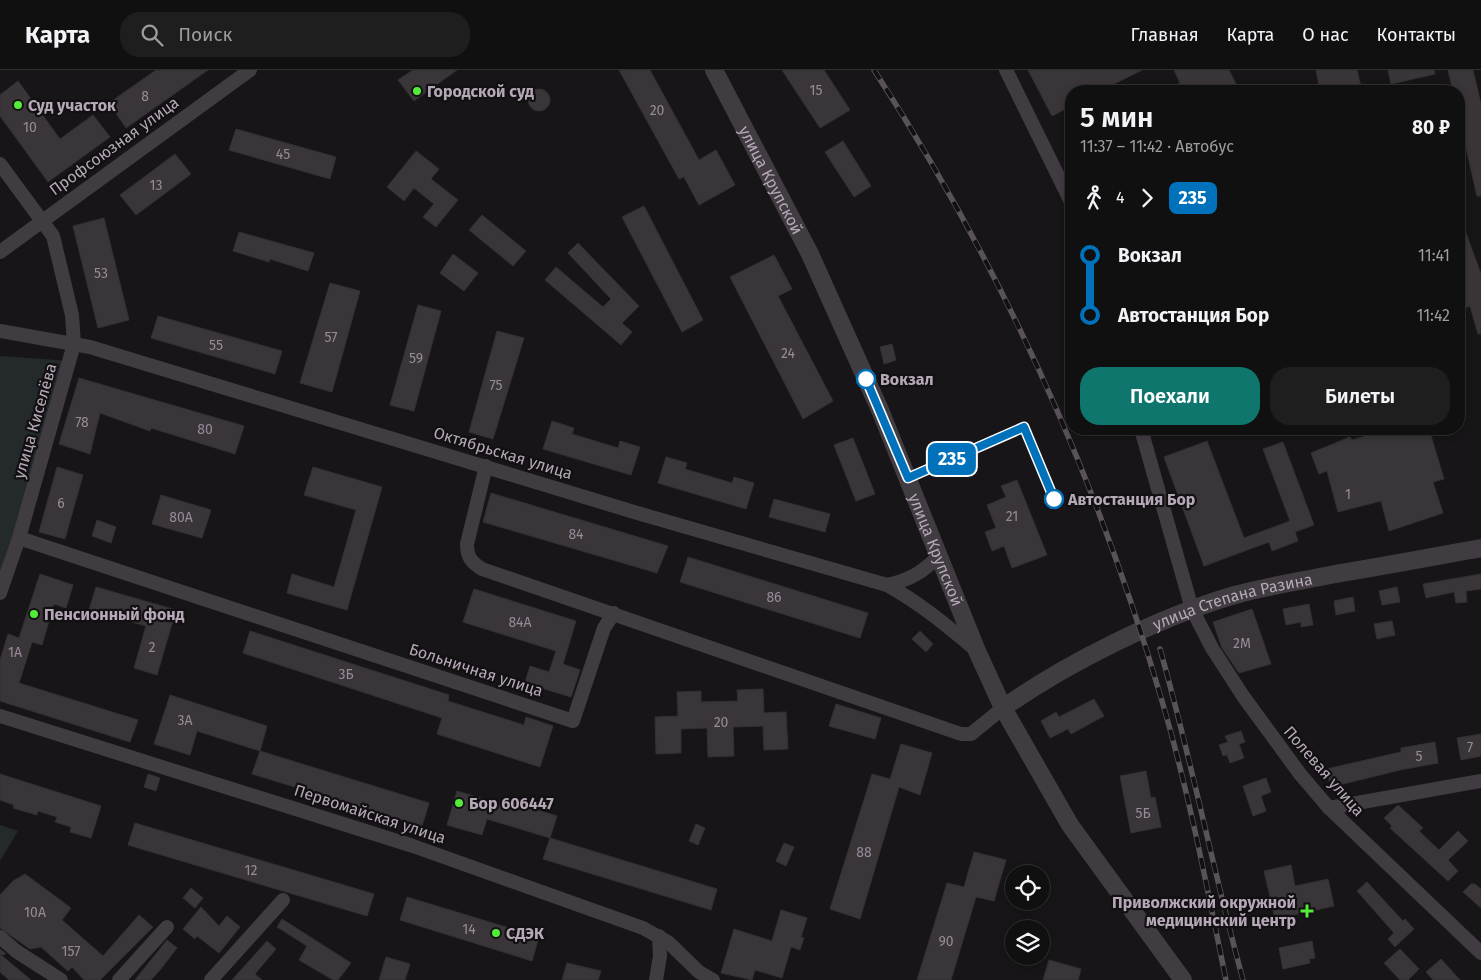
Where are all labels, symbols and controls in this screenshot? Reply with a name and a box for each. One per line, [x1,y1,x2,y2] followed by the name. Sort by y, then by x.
[120,12,470,57] search box
[25,21,90,49] text: Карта
[138,21,166,49] icon: search
[178,23,232,46] text: Поиск
[1131,24,1199,46] text: Главная
[1227,24,1274,46] text: Карта
[1302,24,1349,46] text: О нас
[1377,24,1456,46] text: Контакты
[427,82,534,101] place label: Городской суд
[809,82,823,99] house number: 15
[411,85,423,97] marker: Городской суд
[141,88,149,105] house number: 8
[46,93,182,199] street label: Профсоюзная улица
[28,96,116,115] place label: Суд участок
[12,99,24,111] marker: Суд участок
[1080,101,1153,134] text: 5 мин
[650,102,665,119] house number: 20
[1412,116,1450,139] text: 80 ₽
[23,119,37,136] house number: 10
[735,122,808,237] street label: улица Крупской
[1080,137,1234,156] text: 11:37 – 11:42 · Автобус
[276,146,290,163] house number: 45
[149,177,163,194] house number: 13
[1080,184,1108,212] icon: walk
[1133,184,1161,212] icon: forward
[1179,187,1207,209] text: 235
[1116,188,1125,207] text: 4
[1118,244,1182,267] text: Вокзал
[1418,246,1450,265] text: 11:41
[94,265,108,282] house number: 53
[1118,304,1269,327] text: Автостанция Бор
[1416,306,1450,325] text: 11:42
[325,329,337,346] house number: 57
[209,337,223,354] house number: 55
[781,345,796,362] house number: 24
[409,350,423,367] house number: 59
[9,361,61,481] street label: улица Киселёва
[1080,367,1260,425] button: Поехали
[1270,367,1450,425] button: Билеты
[856,369,876,389] marker: Вокзал
[880,370,934,389] place label: Вокзал
[489,377,503,394] house number: 75
[75,414,89,431] house number: 78
[197,421,213,438] house number: 80
[431,423,575,483] street label: Октябрьская улица
[923,443,981,475] line badge: 235
[938,448,966,470] text: 235
[1345,486,1351,503] house number: 1
[1044,489,1064,509] marker: Автостанция Бор
[905,490,967,609] street label: улица Крупской
[1067,490,1195,509] place label: Автостанция Бор
[57,495,65,512] house number: 6
[1006,508,1018,525] house number: 21
[169,509,193,526] house number: 80А
[568,526,584,543] house number: 84
[1150,569,1314,634] street label: улица Степана Разина
[766,589,782,606] house number: 86
[44,605,185,624] place label: Пенсионный фонд
[28,608,40,620] marker: Пенсионный фонд
[508,614,532,631] house number: 84А
[1233,635,1251,652] house number: 2М
[149,639,156,656] house number: 2
[407,639,545,701] street label: Больничная улица
[8,644,22,661] house number: 1А
[338,666,354,683] house number: 3Б
[177,712,193,729] house number: 3А
[714,714,729,731] house number: 20
[1280,722,1368,820] street label: Полевая улица
[1467,739,1473,756] house number: 7
[1415,748,1423,765] house number: 5
[292,780,448,848] street label: Первомайская улица
[469,794,554,813] place label: Бор 606447
[453,797,465,809] marker: Бор 606447
[1135,805,1151,822] house number: 5Б
[856,844,872,861] house number: 88
[245,862,258,879] house number: 12
[1005,865,1050,965] map controls
[1005,865,1050,910] button: locate
[1112,893,1296,930] place label: Приволжский окружной медицинский центр
[24,904,46,921] house number: 10А
[1300,904,1314,918] marker: Приволжский окружной медицинский центр
[1005,920,1050,965] button: layers
[462,921,476,938] house number: 14
[506,924,545,943] place label: СДЭК
[490,927,502,939] marker: СДЭК
[938,933,954,950] house number: 90
[62,943,80,960] house number: 157

